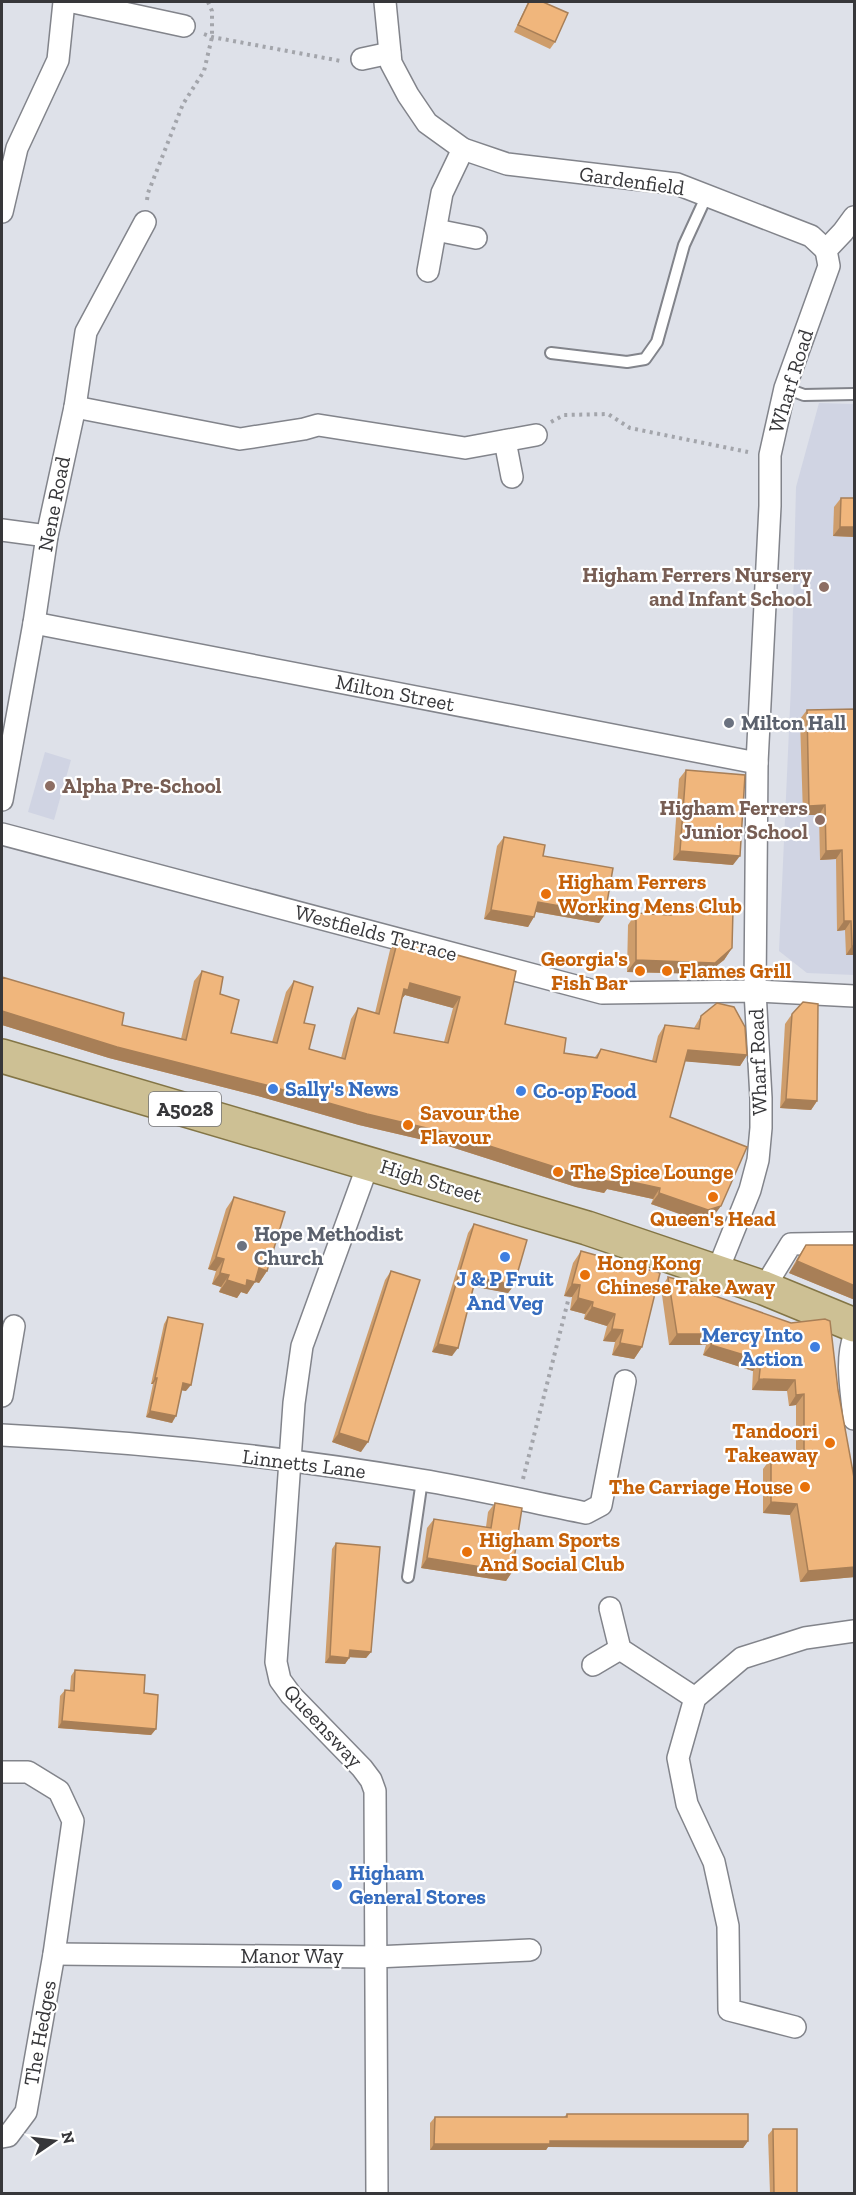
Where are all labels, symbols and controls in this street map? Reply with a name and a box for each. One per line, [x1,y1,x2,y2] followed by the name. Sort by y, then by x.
[578,161,687,200] street label: Gardenfield
[763,326,818,436] street label: Wharf Road
[32,454,75,554] street label: Nene Road
[582,562,812,611] place label: Higham Ferrers Nursery and Infant School
[817,580,831,594] marker: Higham Ferrers Nursery and Infant School
[333,669,457,716] street label: Milton Street
[741,710,846,735] place label: Milton Hall
[722,716,736,730] marker: Milton Hall
[62,773,222,798] place label: Alpha Pre-School
[43,779,57,793] marker: Alpha Pre-School
[660,795,808,844] place label: Higham Ferrers Junior School
[813,813,827,827] marker: Higham Ferrers Junior School
[558,869,742,918] place label: Higham Ferrers Working Mens Club
[539,887,553,901] marker: Higham Ferrers Working Mens Club
[292,899,460,966] street label: Westfields Terrace
[541,946,628,995] place label: Georgia's Fish Bar
[679,958,791,983] place label: Flames Grill
[633,964,647,978] marker: Georgia's Fish Bar
[660,964,674,978] marker: Flames Grill
[743,1008,772,1116] street label: Wharf Road
[285,1076,399,1101] place label: Sally's News
[533,1078,637,1103] place label: Co-op Food
[266,1082,280,1096] marker: Sally's News
[514,1084,528,1098] marker: Co-op Food
[149,1092,221,1126] road number: A5028
[420,1100,519,1149] place label: Savour the Flavour
[401,1118,415,1132] marker: Savour the Flavour
[377,1153,485,1208] street label: High Street
[570,1159,733,1184] place label: The Spice Lounge
[551,1165,565,1179] marker: The Spice Lounge
[706,1190,720,1204] marker: Queen's Head
[650,1206,776,1231] place label: Queen's Head
[254,1221,404,1270] place label: Hope Methodist Church
[235,1239,249,1253] marker: Hope Methodist Church
[498,1250,512,1264] marker: J & P Fruit And Veg
[597,1250,775,1299] place label: Hong Kong Chinese Take Away
[456,1266,554,1315] place label: J & P Fruit And Veg
[578,1268,592,1282] marker: Hong Kong Chinese Take Away
[702,1322,804,1371] place label: Mercy Into Action
[808,1340,822,1354] marker: Mercy Into Action
[725,1418,818,1467] place label: Tandoori Takeaway
[823,1436,837,1450] marker: Tandoori Takeaway
[241,1444,367,1483] street label: Linnetts Lane
[609,1474,793,1499] place label: The Carriage House
[798,1480,812,1494] marker: The Carriage House
[479,1527,625,1576] place label: Higham Sports And Social Club
[460,1545,474,1559] marker: Higham Sports And Social Club
[279,1679,368,1773] street label: Queensway
[349,1860,486,1909] place label: Higham General Stores
[330,1878,344,1892] marker: Higham General Stores
[241,1943,344,1968] street label: Manor Way
[18,1978,61,2088] street label: The Hedges
[24,2111,84,2171] north arrow
[57,2129,79,2146] text: N

